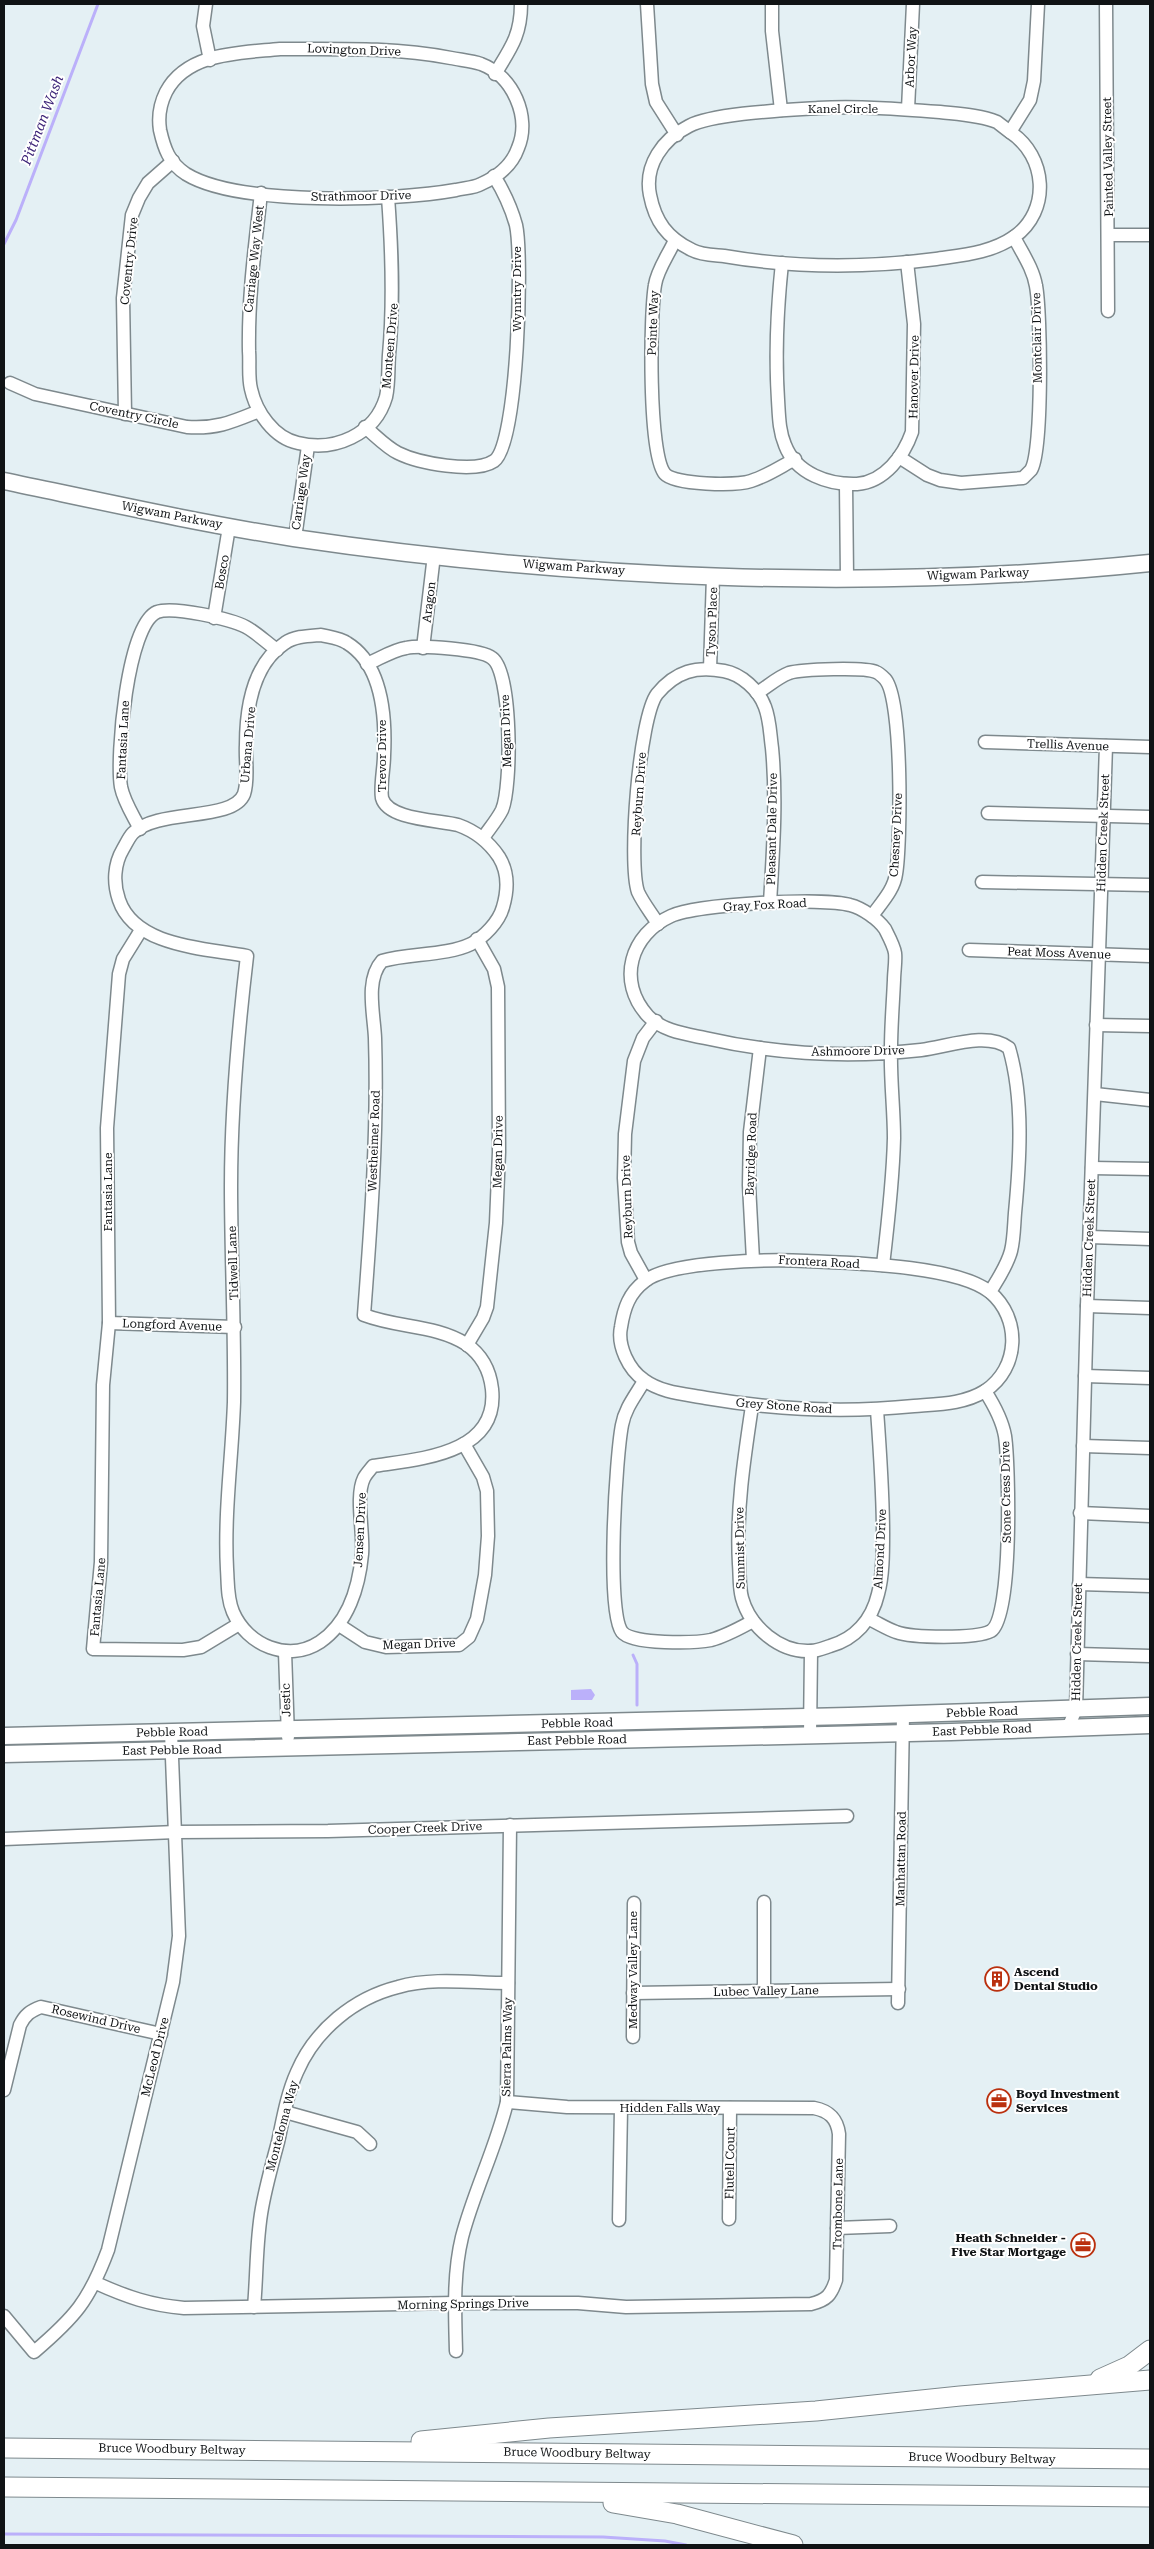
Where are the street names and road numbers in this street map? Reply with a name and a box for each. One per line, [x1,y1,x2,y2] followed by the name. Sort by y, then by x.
[902,25,920,88] street label: Arbor Way
[307,41,402,59] street label: Lovington Drive
[1100,97,1116,217] street label: Painted Valley Street
[808,102,879,116] street label: Kanel Circle
[311,188,412,204] street label: Strathmoor Drive
[241,204,267,313] street label: Carriage Way West
[117,216,141,305] street label: Coventry Drive
[510,246,524,332] street label: Wynntry Drive
[645,289,661,356] street label: Pointe Way
[1029,292,1045,384] street label: Montclair Drive
[379,302,401,390] street label: Monteen Drive
[906,335,922,419] street label: Hanover Drive
[88,399,180,431] street label: Coventry Circle
[289,452,313,531] street label: Carriage Way
[120,498,225,532] street label: Wigwam Parkway
[212,553,232,591] street label: Bosco
[522,556,627,578] street label: Wigwam Parkway
[927,565,1030,583] street label: Wigwam Parkway
[420,580,438,623] street label: Aragon
[704,586,720,657] street label: Tyson Place
[498,694,514,768] street label: Megan Drive
[114,700,132,780] street label: Fantasia Lane
[238,706,258,784] street label: Urbana Drive
[375,719,389,792] street label: Trevor Drive
[1027,737,1110,753] street label: Trellis Avenue
[629,751,649,836] street label: Reyburn Drive
[764,772,780,885] street label: Pleasant Dale Drive
[1094,773,1112,892] street label: Hidden Creek Street
[887,792,905,877] street label: Chesney Drive
[723,896,808,914] street label: Gray Fox Road
[1007,944,1112,962] street label: Peat Moss Avenue
[811,1043,905,1059] street label: Ashmoore Drive
[365,1090,383,1192] street label: Westheimer Road
[743,1112,759,1196] street label: Bayridge Road
[490,1115,506,1189] street label: Megan Drive
[101,1152,115,1232] street label: Fantasia Lane
[619,1154,635,1239] street label: Reyburn Drive
[1080,1178,1098,1297] street label: Hidden Creek Street
[225,1225,241,1300] street label: Tidwell Lane
[778,1253,861,1271] street label: Frontera Road
[122,1316,223,1334] street label: Longford Avenue
[735,1396,833,1416] street label: Grey Stone Road
[998,1440,1014,1543] street label: Stone Cress Drive
[351,1492,369,1568] street label: Jensen Drive
[732,1506,748,1589] street label: Sunmist Drive
[871,1508,889,1590] street label: Almond Drive
[88,1557,108,1637] street label: Fantasia Lane
[1069,1582,1085,1701] street label: Hidden Creek Street
[382,1636,456,1652] street label: Megan Drive
[278,1683,294,1717] street label: Jestic
[946,1704,1019,1720] street label: Pebble Road
[541,1715,614,1731] street label: Pebble Road
[932,1721,1032,1739] street label: East Pebble Road
[136,1724,209,1740] street label: Pebble Road
[527,1732,627,1748] street label: East Pebble Road
[122,1742,222,1758] street label: East Pebble Road
[893,1811,909,1907] street label: Manhattan Road
[368,1819,483,1837] street label: Cooper Creek Drive
[626,1910,640,2029] street label: Medway Valley Lane
[713,1983,819,1999] street label: Lubec Valley Lane
[499,1996,515,2097] street label: Sierra Palms Way
[50,2002,142,2036] street label: Rosewind Drive
[138,2015,172,2098] street label: McLeod Drive
[263,2078,301,2173] street label: Monteloma Way
[620,2101,721,2115] street label: Hidden Falls Way
[722,2126,738,2200] street label: Flutell Court
[830,2158,846,2250] street label: Trombone Lane
[397,2296,529,2312] street label: Morning Springs Drive
[98,2441,247,2457] street label: Bruce Woodbury Beltway
[503,2445,652,2461] street label: Bruce Woodbury Beltway
[908,2450,1057,2466] street label: Bruce Woodbury Beltway

